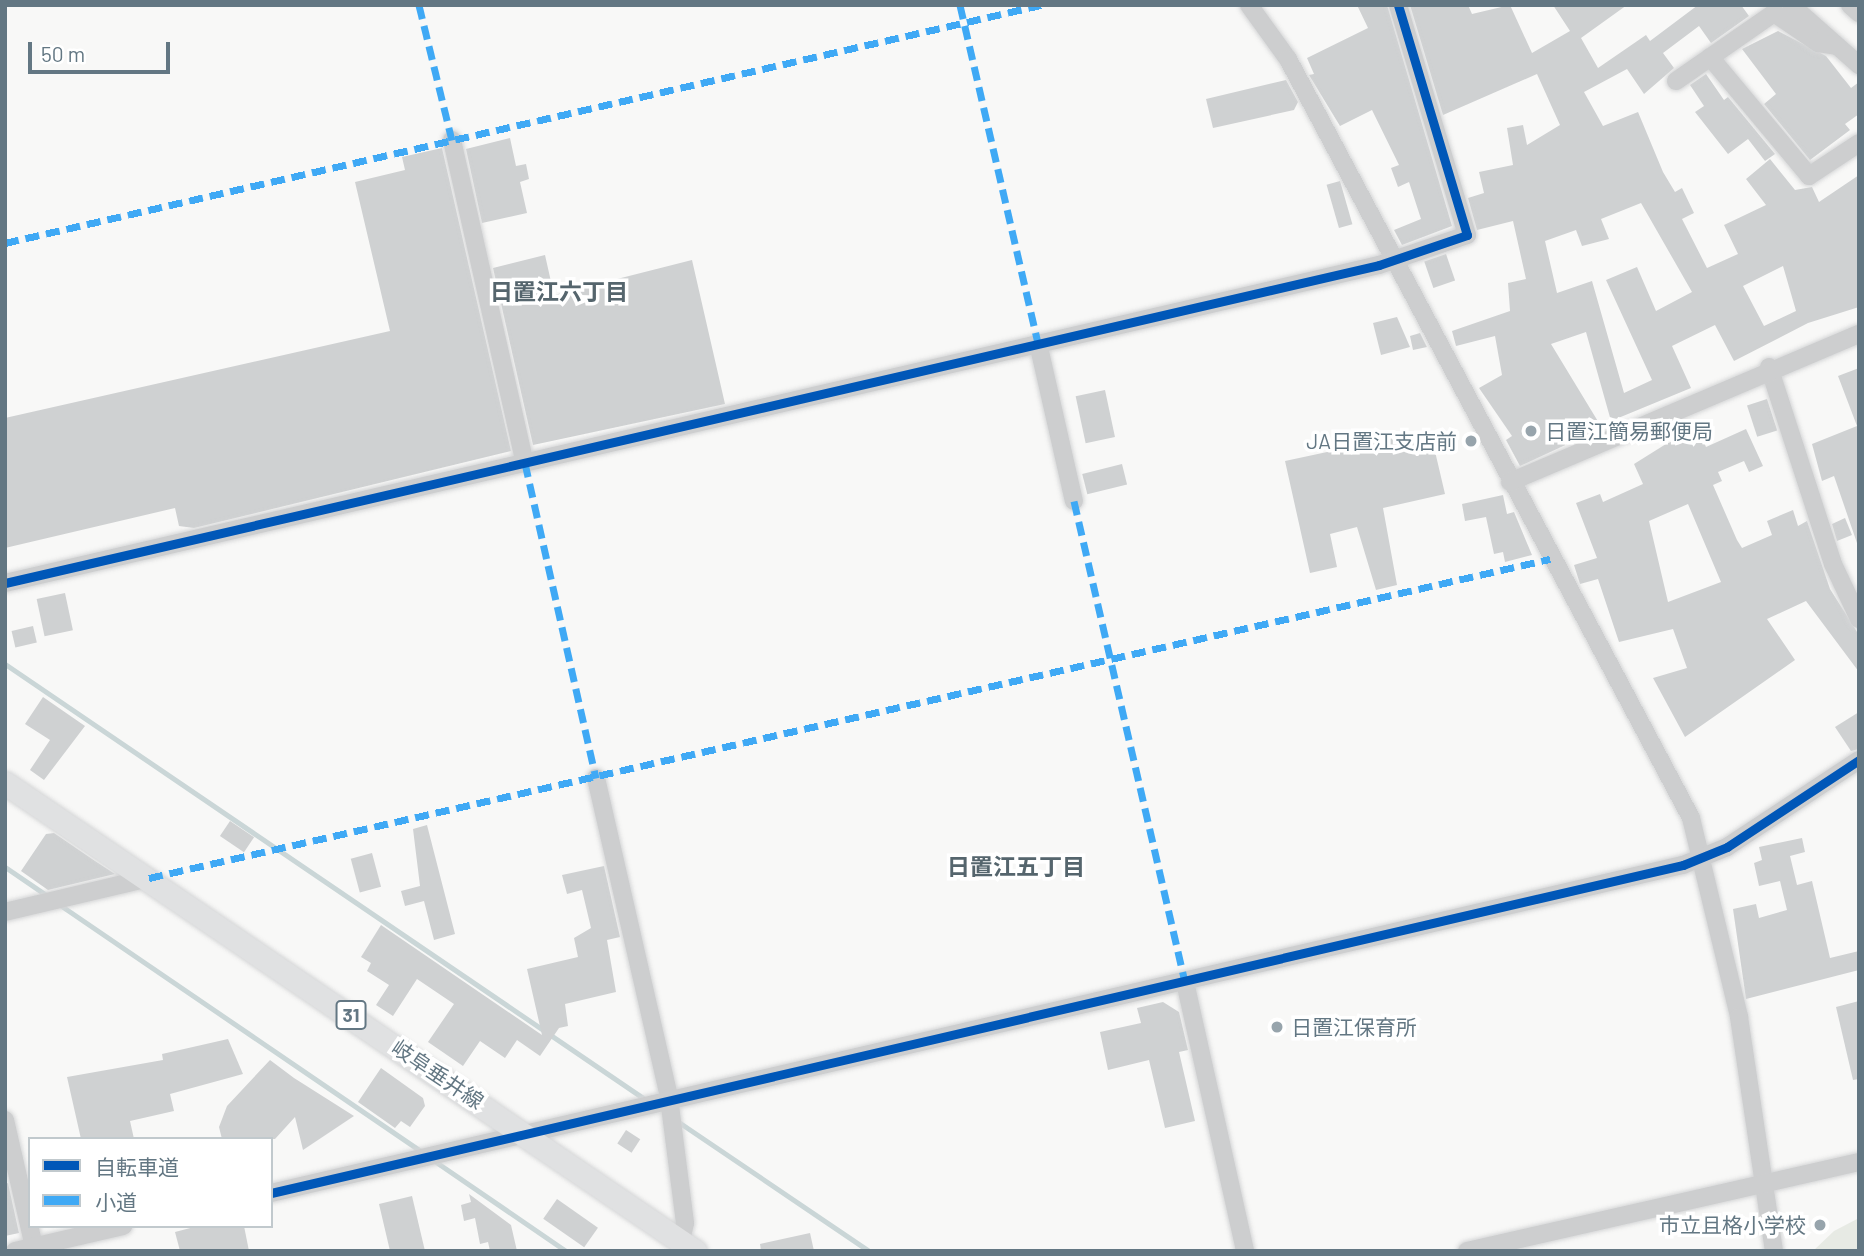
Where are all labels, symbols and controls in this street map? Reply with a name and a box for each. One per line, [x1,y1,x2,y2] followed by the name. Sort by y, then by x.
[32,28,173,72] scale bar
[41,41,85,66] text: 50 m
[490,277,628,305] district label: 日置江六丁目
[1545,418,1713,444] place label: 日置江簡易郵便局
[1523,423,1539,439] marker: 日置江簡易郵便局
[1306,428,1457,454] place label: JA日置江支店前
[1463,433,1479,449] marker: JA日置江支店前
[947,852,1085,880] district label: 日置江五丁目
[335,1000,367,1030] road number: 31
[1291,1014,1417,1040] place label: 日置江保育所
[1269,1019,1285,1035] marker: 日置江保育所
[387,1034,489,1114] street label: 岐阜垂井線
[28,1137,273,1228] legend
[95,1154,179,1179] text: 自転車道
[95,1189,137,1214] text: 小道
[1659,1212,1806,1238] place label: 市立且格小学校
[1812,1217,1828,1233] marker: 市立且格小学校

